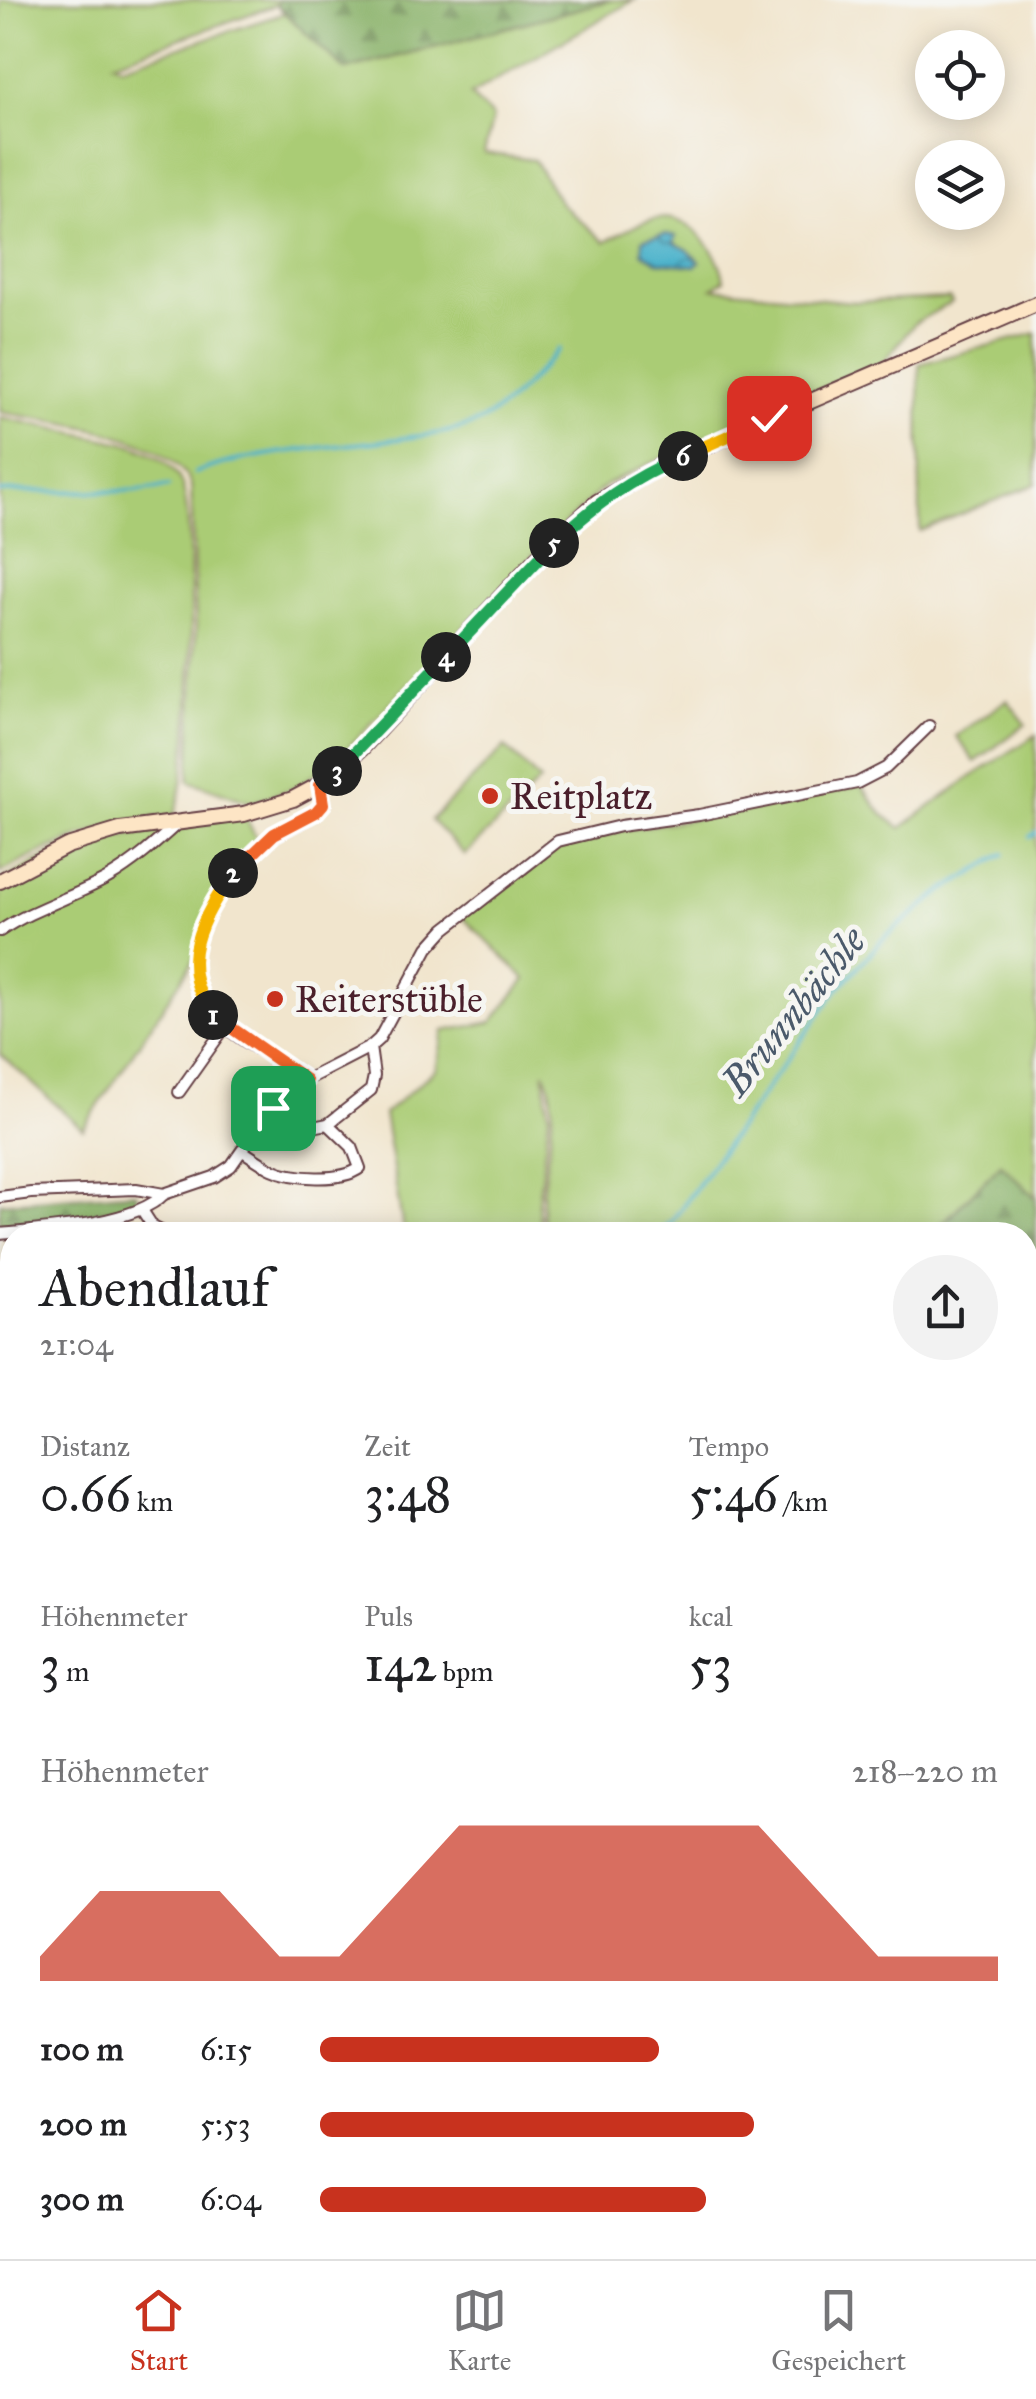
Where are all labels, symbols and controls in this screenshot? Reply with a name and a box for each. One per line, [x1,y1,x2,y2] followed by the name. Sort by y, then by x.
[915,30,1005,230] map controls
[915,30,1005,120] button: locate
[915,140,1005,230] button: layers
[727,376,812,461] pin
[742,391,797,446] icon: check
[658,431,708,481] pin: 6
[676,438,690,473] text: 6
[529,518,579,568] pin: 5
[547,525,561,560] text: 5
[421,632,471,682] pin: 4
[438,639,454,674] text: 4
[312,746,362,796] pin: 3
[331,753,343,788] text: 3
[510,773,652,819] place label: Reitplatz
[479,785,501,807] marker: Reitplatz
[208,848,258,898] pin: 2
[226,855,240,890] text: 2
[710,916,877,1107] water label: Brunnbächle
[295,976,483,1022] place label: Reiterstüble
[264,988,286,1010] marker: Reiterstüble
[188,990,238,1040] pin: 1
[207,997,219,1032] text: 1
[231,1066,316,1151] pin
[246,1081,301,1136] icon: arrive
[40,1254,270,1321] text: Abendlauf
[893,1255,998,1360] button: share
[40,1325,113,1364] text: 21:04
[40,1429,130,1464] text: Distanz
[364,1429,411,1464] text: Zeit
[689,1429,769,1464] text: Tempo
[40,1464,131,1525] text: 0.66
[364,1464,451,1525] text: 3:48
[689,1464,778,1525] text: 5:46
[131,1484,173,1519] text: km
[778,1484,828,1519] text: /km
[40,1599,188,1634] text: Höhenmeter
[364,1599,413,1634] text: Puls
[689,1599,733,1634] text: kcal
[40,1634,60,1695] text: 3
[364,1634,437,1695] text: 142
[689,1634,732,1695] text: 53
[60,1654,90,1689] text: m
[437,1654,494,1689] text: bpm
[40,1752,209,1791] text: Höhenmeter
[852,1752,998,1791] text: 218–220 m
[40,2030,124,2069] text: 100 m
[200,2030,252,2069] text: 6:15
[40,2105,127,2144] text: 200 m
[200,2105,251,2144] text: 5:53
[40,2180,124,2219] text: 300 m
[200,2180,261,2219] text: 6:04
[130,2283,188,2378] tab: Start
[448,2283,512,2378] tab: Karte
[771,2283,906,2378] tab: Gespeichert

